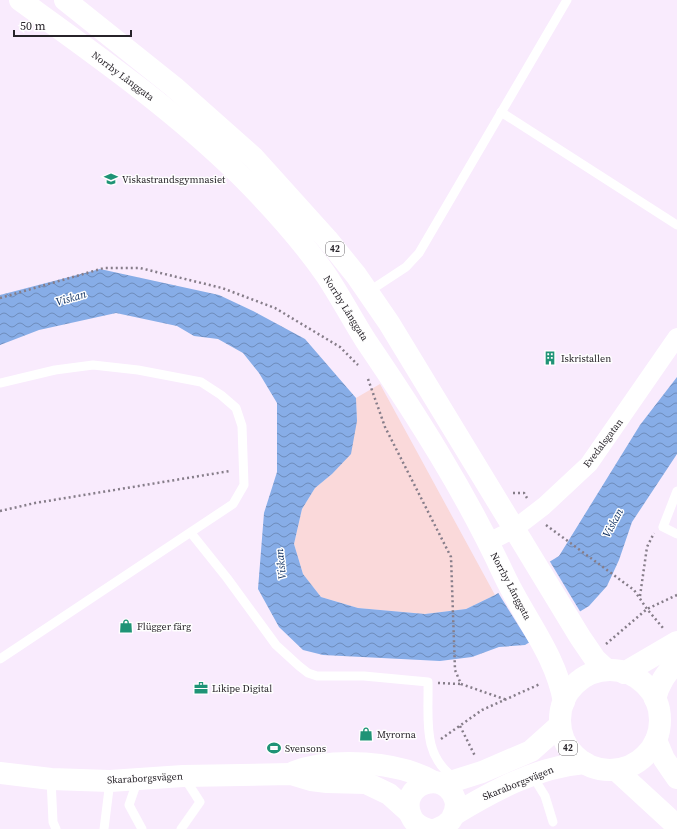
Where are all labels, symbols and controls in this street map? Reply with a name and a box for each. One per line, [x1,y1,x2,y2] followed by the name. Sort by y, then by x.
[14,12,131,38] scale bar
[20,18,46,34] text: 50 m
[89,48,157,104] street label: Norrby Långgata
[103,171,119,187] school or university icon: Viskastrandsgymnasiet
[122,173,226,186] place label: Viskastrandsgymnasiet
[326,242,344,256] road number: 42
[321,273,372,344] street label: Norrby Långgata
[54,286,89,309] water label: Viskan
[542,350,558,366] building icon: Iskristallen
[561,352,611,365] place label: Iskristallen
[580,416,626,470] street label: Evedalsgatan
[599,505,627,540] water label: Viskan
[272,547,290,580] water label: Viskan
[488,550,535,623] street label: Norrby Långgata
[118,618,134,634] shop icon: Flügger färg
[137,620,191,633] place label: Flügger färg
[193,680,209,696] office icon: Likipe Digital
[212,682,272,695] place label: Likipe Digital
[358,726,374,742] shop icon: Myrorna
[377,728,417,741] place label: Myrorna
[266,740,282,756] sports icon: Svensons
[559,741,577,755] road number: 42
[285,742,326,755] place label: Svensons
[480,763,556,803] street label: Skaraborgsvägen
[107,770,183,786] street label: Skaraborgsvägen

